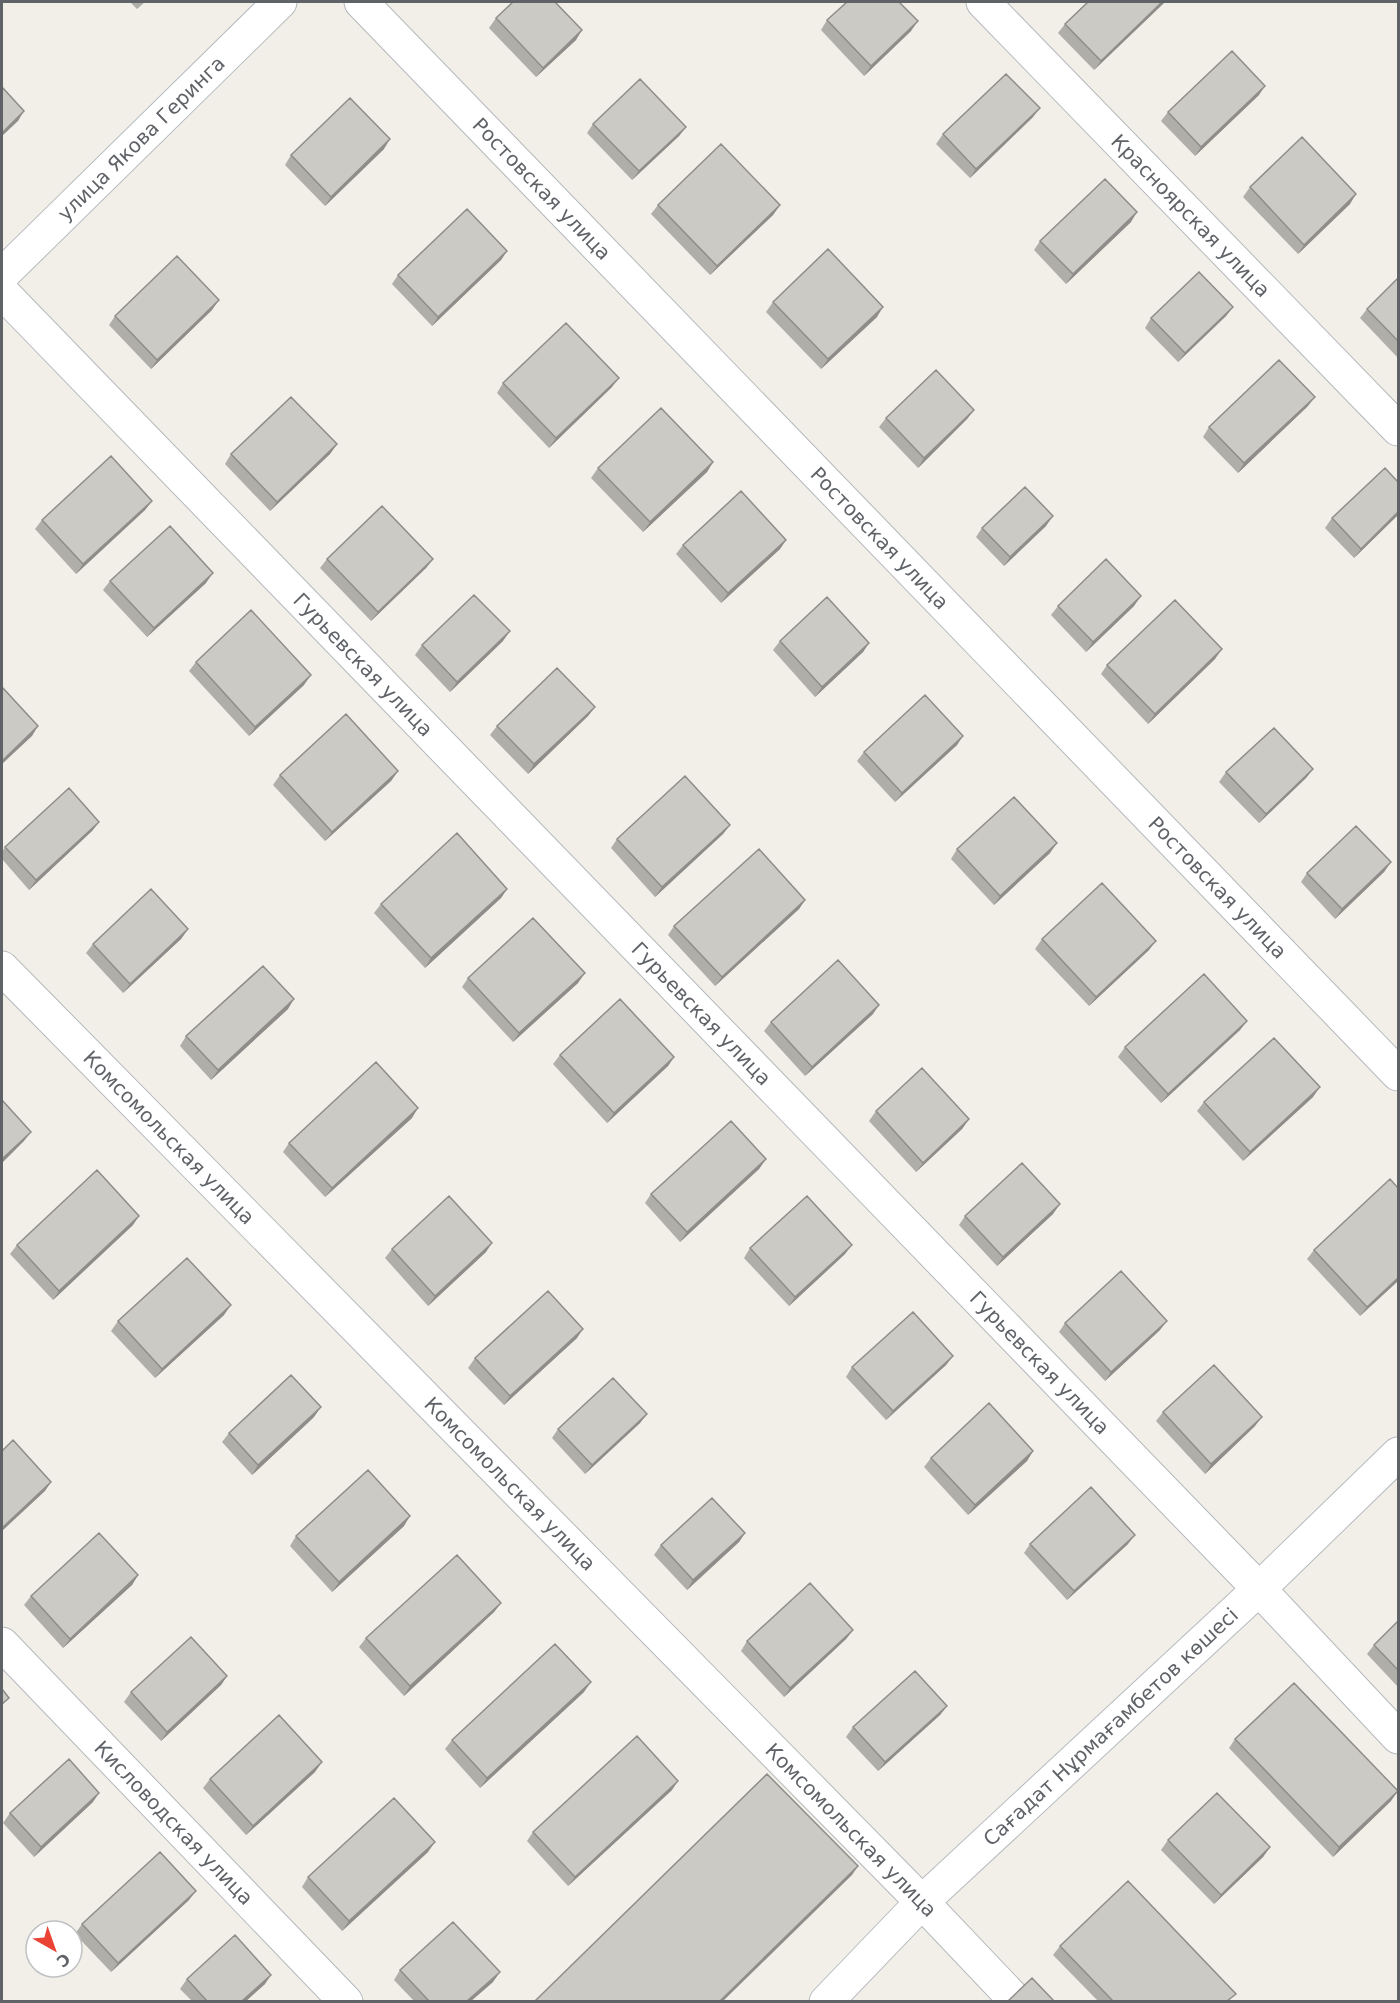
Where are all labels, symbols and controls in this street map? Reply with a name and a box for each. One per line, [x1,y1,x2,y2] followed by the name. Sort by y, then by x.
[53,51,230,226] street label: улица Якова Геринга
[468,113,616,265] street label: Ростовская улица
[1106,129,1275,302] street label: Красноярская улица
[806,462,954,614] street label: Ростовская улица
[288,588,438,741] street label: Гурьевская улица
[1143,811,1292,964] street label: Ростовская улица
[627,937,776,1090] street label: Гурьевская улица
[78,1046,260,1229] street label: Комсомольская улица
[965,1286,1114,1439] street label: Гурьевская улица
[419,1392,601,1576] street label: Комсомольская улица
[978,1603,1243,1851] street label: Сағадат Нұрмағамбетов көшесі
[90,1736,258,1910] street label: Кисловодская улица
[760,1738,942,1922] street label: Комсомольская улица
[24,1919,84,1979] north arrow
[53,1949,74,1971] text: С

